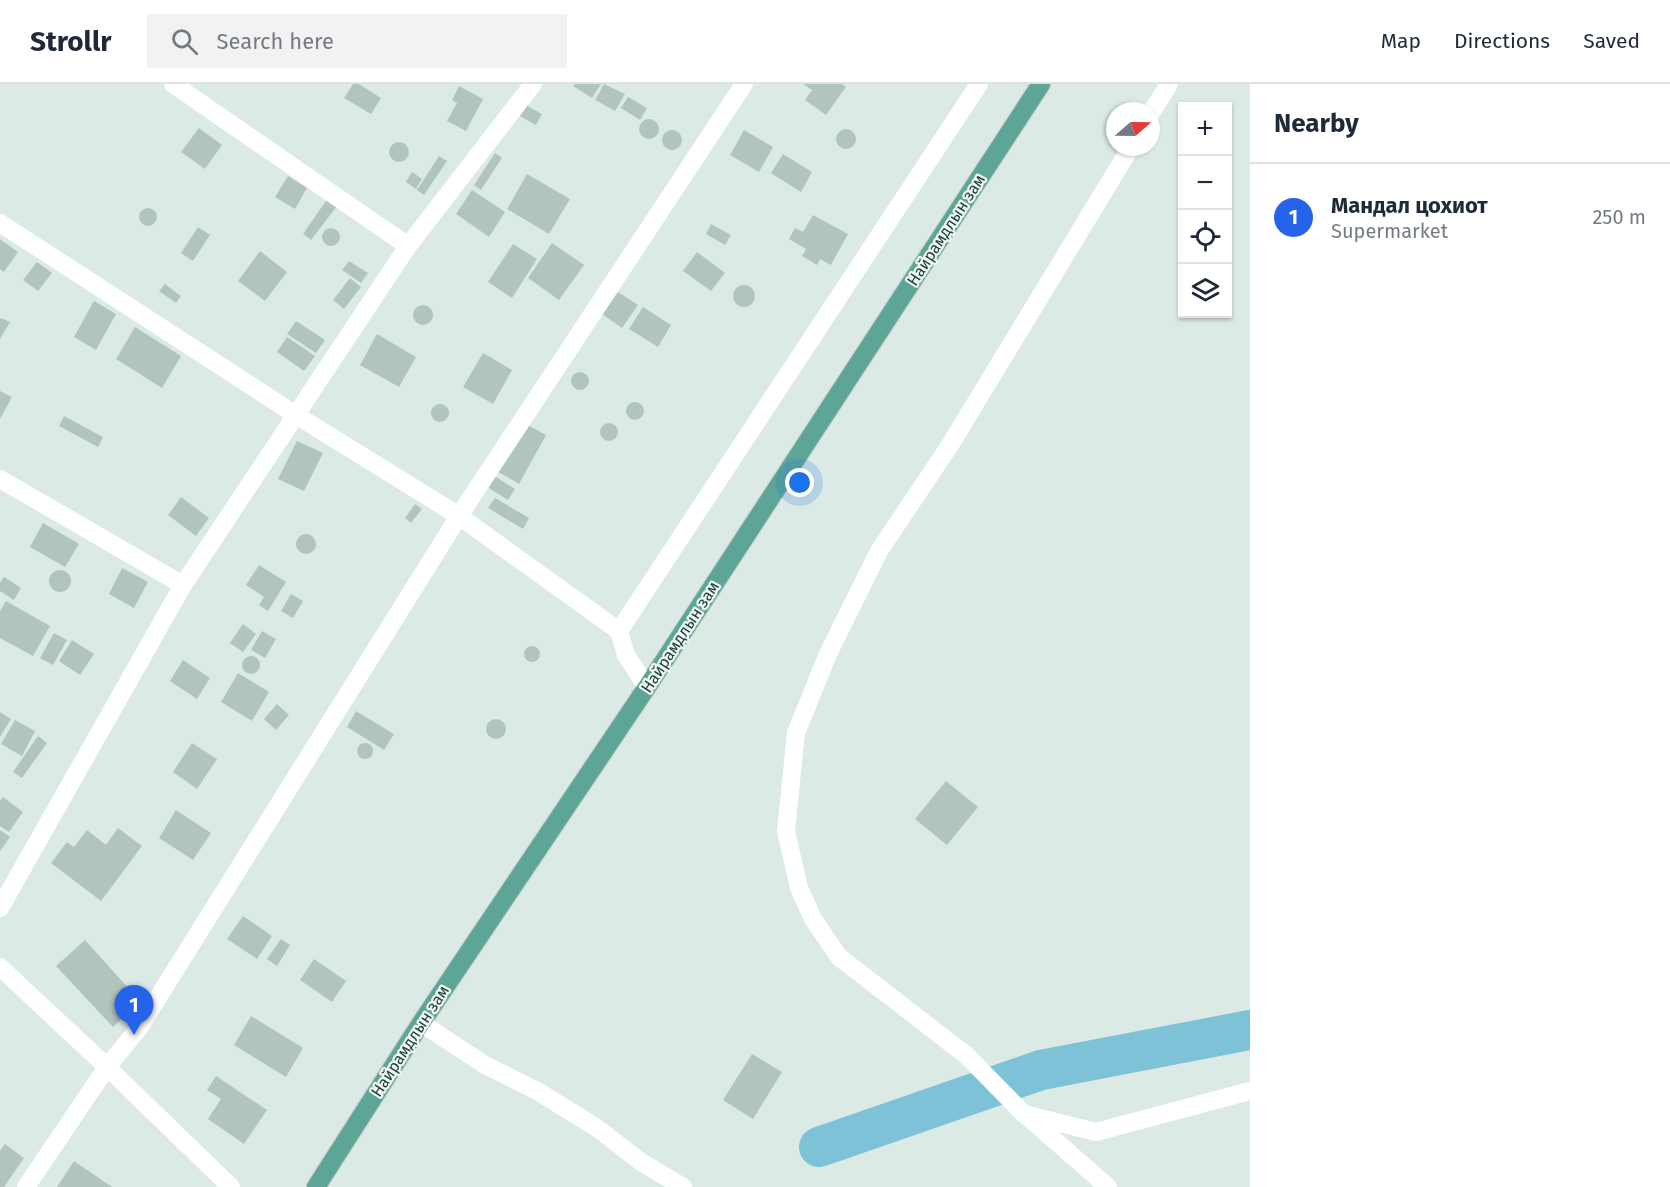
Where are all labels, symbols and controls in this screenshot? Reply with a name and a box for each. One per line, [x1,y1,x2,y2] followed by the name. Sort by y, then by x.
[147,14,567,68] search box
[30,25,111,58] text: Strollr
[168,25,201,58] icon: search
[216,28,334,55] text: Search here
[1381,28,1421,54] text: Map
[1454,28,1550,54] text: Directions
[1583,28,1640,54] text: Saved
[1106,102,1160,156] north arrow
[1178,102,1232,318] map controls
[1178,102,1232,156] button: +
[1274,108,1359,139] text: Nearby
[1178,156,1232,210] button: −
[903,171,989,289] street label: Найрамдлын зам
[1331,192,1488,219] text: Мандал цохиот
[1289,205,1298,229] text: 1
[1592,205,1646,229] text: 250 m
[1178,210,1232,264] button: locate
[1331,219,1448,243] text: Supermarket
[1178,264,1232,318] button: layers
[785,468,814,497] your location
[637,578,723,696] street label: Найрамдлын зам
[367,982,453,1100] street label: Найрамдлын зам
[114,986,154,1035] pin: 1

